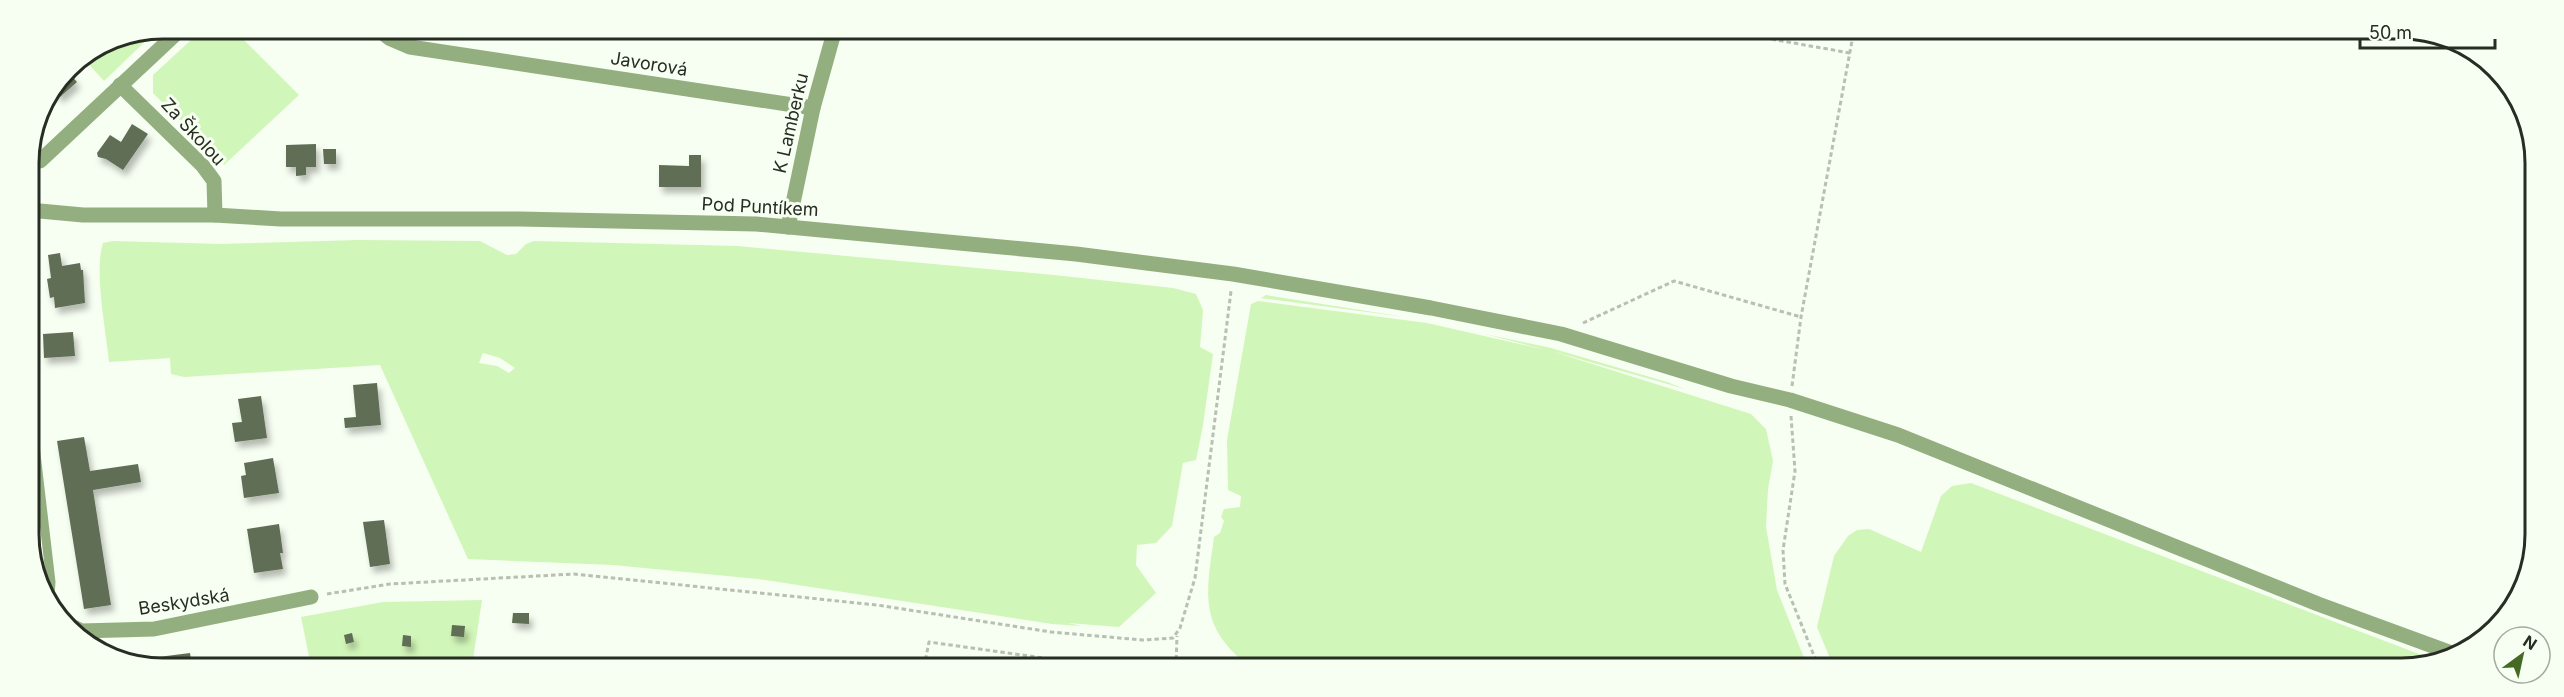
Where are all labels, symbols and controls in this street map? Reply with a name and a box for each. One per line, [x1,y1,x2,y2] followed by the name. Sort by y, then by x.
[2360,12,2495,50] scale bar
[2369,22,2412,43] text: 50 m
[609,47,689,80] street label: Javorová
[769,71,812,175] street label: K Lamberku
[157,93,230,170] street label: Za Školou
[701,193,819,220] street label: Pod Puntíkem
[137,584,231,619] street label: Beskydská
[2492,625,2552,685] north arrow
[2520,631,2541,654] text: N

